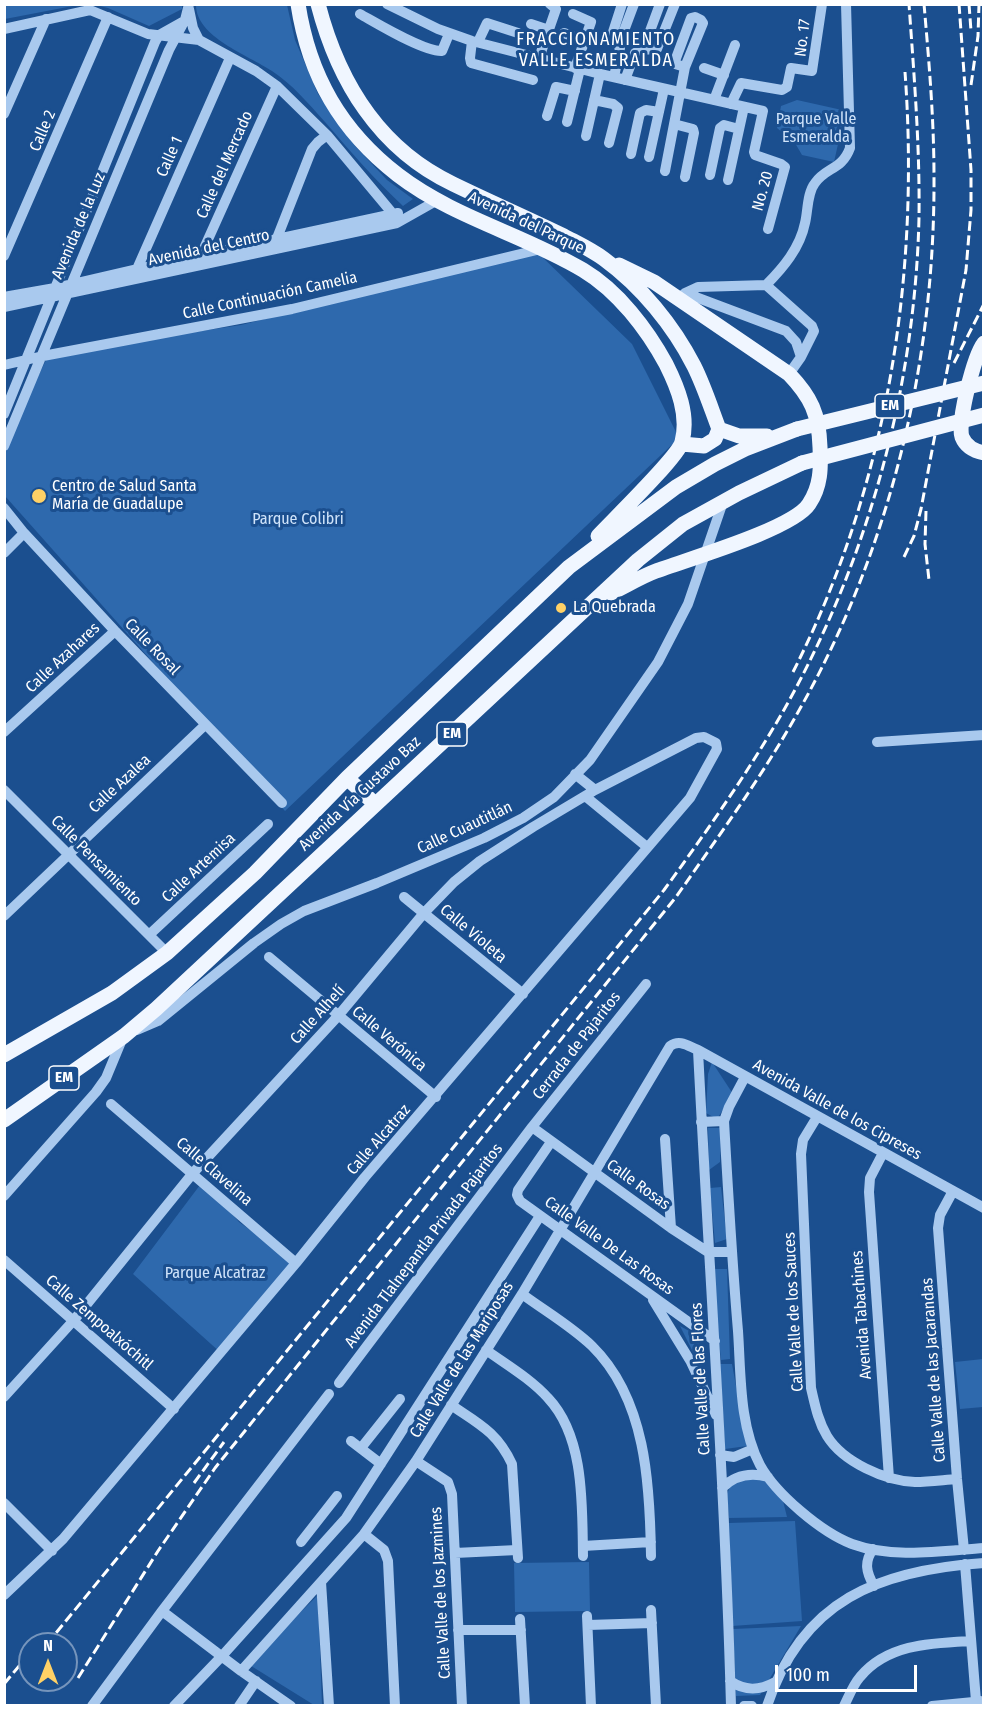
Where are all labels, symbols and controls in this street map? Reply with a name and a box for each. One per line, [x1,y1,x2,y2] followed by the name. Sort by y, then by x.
[791,18,815,58] street label: No. 17
[516,29,676,72] district label: FRACCIONAMIENTO VALLE ESMERALDA
[26,108,60,154] street label: Calle 2
[193,108,257,222] street label: Calle del Mercado
[776,110,856,148] park label: Parque Valle Esmeralda
[153,134,187,180] street label: Calle 1
[748,169,778,213] street label: No. 20
[48,170,110,282] street label: Avenida de la Luz
[465,188,587,258] street label: Avenida del Parque
[147,226,271,270] street label: Avenida del Centro
[181,268,359,324] street label: Calle Continuación Camelia
[875,394,905,418] road number: EM
[52,477,197,515] place label: Centro de Salud Santa María de Guadalupe
[30,487,48,505] marker: Centro de Salud Santa María de Guadalupe
[252,510,344,530] park label: Parque Colibri
[573,598,656,618] place label: La Quebrada
[554,601,568,615] marker: La Quebrada
[120,615,184,679] street label: Calle Rosal
[22,619,104,697] street label: Calle Azahares
[437,722,467,746] road number: EM
[295,733,425,855] street label: Avenida Vía Gustavo Baz
[85,751,155,817] street label: Calle Azalea
[414,798,516,858] street label: Calle Cuautitlán
[47,812,145,910] street label: Calle Pensamiento
[158,829,240,907] street label: Calle Artemisa
[436,901,510,967] street label: Calle Violeta
[286,981,350,1049] street label: Calle Alhelí
[529,988,625,1104] street label: Cerrada de Pajaritos
[348,1002,430,1076] street label: Calle Verónica
[749,1056,925,1164] street label: Avenida Valle de los Cipreses
[49,1066,79,1090] road number: EM
[343,1101,415,1179] street label: Calle Alcatraz
[172,1134,256,1210] street label: Calle Clavelina
[341,1140,507,1352] street label: Avenida Tlalnepantla Privada Pajaritos
[602,1156,674,1214] street label: Calle Rosas
[541,1193,677,1299] street label: Calle Valle De Las Rosas
[780,1232,808,1392] street label: Calle Valle de los Sauces
[848,1250,876,1380] street label: Avenida Tabachines
[165,1264,265,1284] park label: Parque Alcatraz
[42,1271,156,1375] street label: Calle Zempoalxóchitl
[918,1277,950,1463] street label: Calle Valle de las Jacarandas
[406,1278,518,1442] street label: Calle Valle de las Mariposas
[687,1302,715,1456] street label: Calle Valle de las Flores
[427,1506,455,1680] street label: Calle Valle de los Jazmines
[18,1632,78,1692] north arrow
[43,1636,53,1655] text: N
[778,1653,920,1691] scale bar
[786,1664,830,1686] text: 100 m

